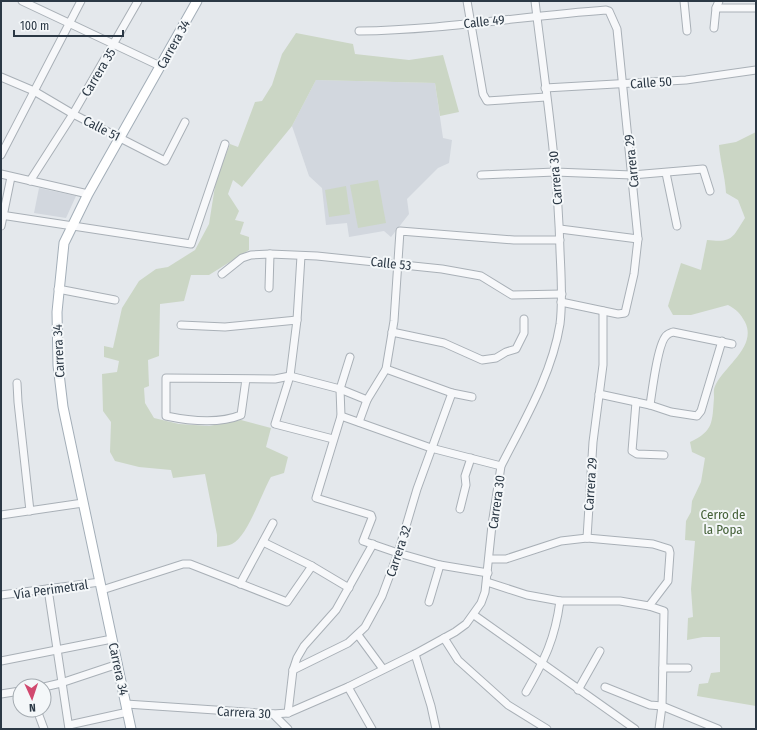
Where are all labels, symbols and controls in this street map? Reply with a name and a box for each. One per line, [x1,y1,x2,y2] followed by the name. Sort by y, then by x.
[14,12,123,38] scale bar
[463,12,505,31] street label: Calle 49
[154,17,193,71] street label: Carrera 34
[20,19,49,33] text: 100 m
[78,45,119,99] street label: Carrera 35
[630,74,673,91] street label: Calle 50
[81,113,123,144] street label: Calle 51
[621,134,642,188] street label: Carrera 29
[546,150,565,206] street label: Carrera 30
[370,254,412,273] street label: Calle 53
[50,324,67,378] street label: Carrera 34
[581,457,600,511] street label: Carrera 29
[485,474,508,530] street label: Carrera 30
[701,507,745,537] park label: Cerro de la Popa
[383,523,414,579] street label: Carrera 32
[13,577,90,602] street label: Vía Perimetral
[106,641,131,697] street label: Carrera 34
[12,678,52,718] north arrow
[29,701,36,714] text: N
[217,704,272,721] street label: Carrera 30

